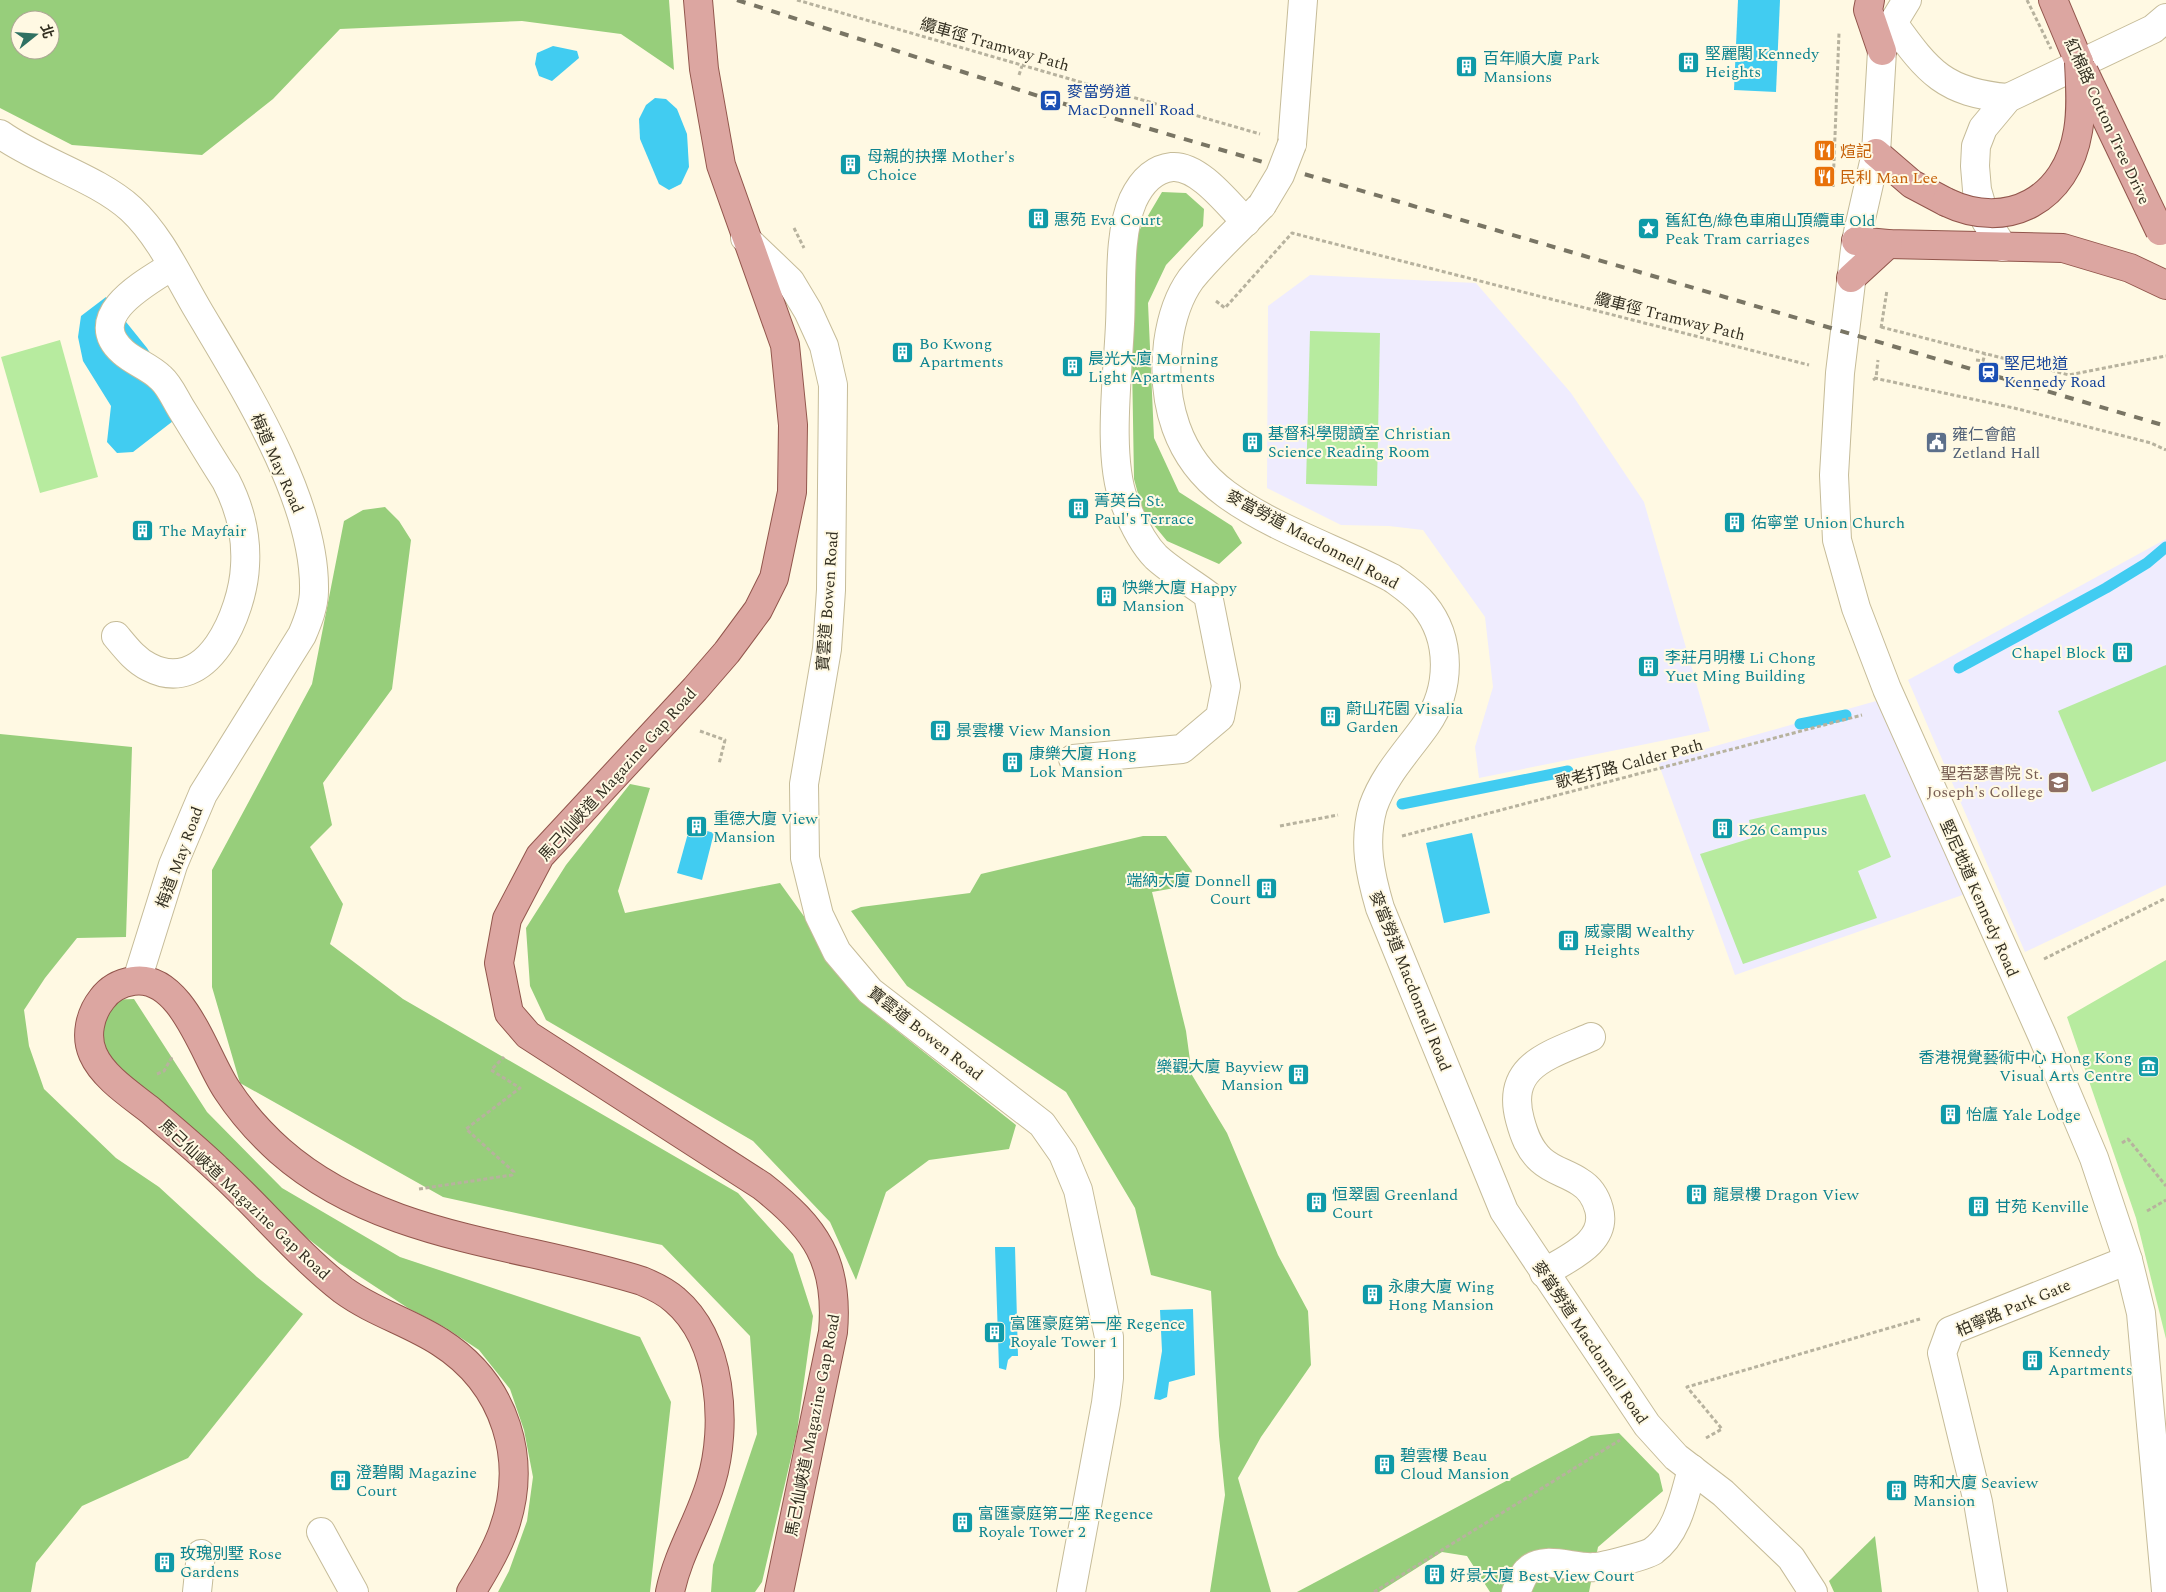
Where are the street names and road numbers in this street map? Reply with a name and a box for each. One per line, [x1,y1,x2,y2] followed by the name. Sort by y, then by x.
[917,12,1072,78] street label: 纜車徑 Tramway Path
[2058,34,2156,208] street label: 紅棉路 Cotton Tree Drive
[1592,287,1748,347] street label: 纜車徑 Tramway Path
[244,410,310,517] street label: 梅道 May Road
[1222,484,1403,596] street label: 麥當勞道 Macdonnell Road
[811,530,845,672] street label: 寶雲道 Bowen Road
[533,682,702,867] street label: 馬己仙峽道 Magazine Gap Road
[1553,733,1706,795] street label: 歌老打路 Calder Path
[150,803,210,912] street label: 梅道 May Road
[1934,816,2025,981] street label: 堅尼地道 Kennedy Road
[1363,888,1457,1075] street label: 麥當勞道 Macdonnell Road
[863,981,988,1087] street label: 寶雲道 Bowen Road
[153,1114,335,1286] street label: 馬己仙峽道 Magazine Gap Road
[1526,1256,1654,1429] street label: 麥當勞道 Macdonnell Road
[1952,1273,2074,1343] street label: 柏寧路 Park Gate
[780,1312,846,1539] street label: 馬己仙峽道 Magazine Gap Road

